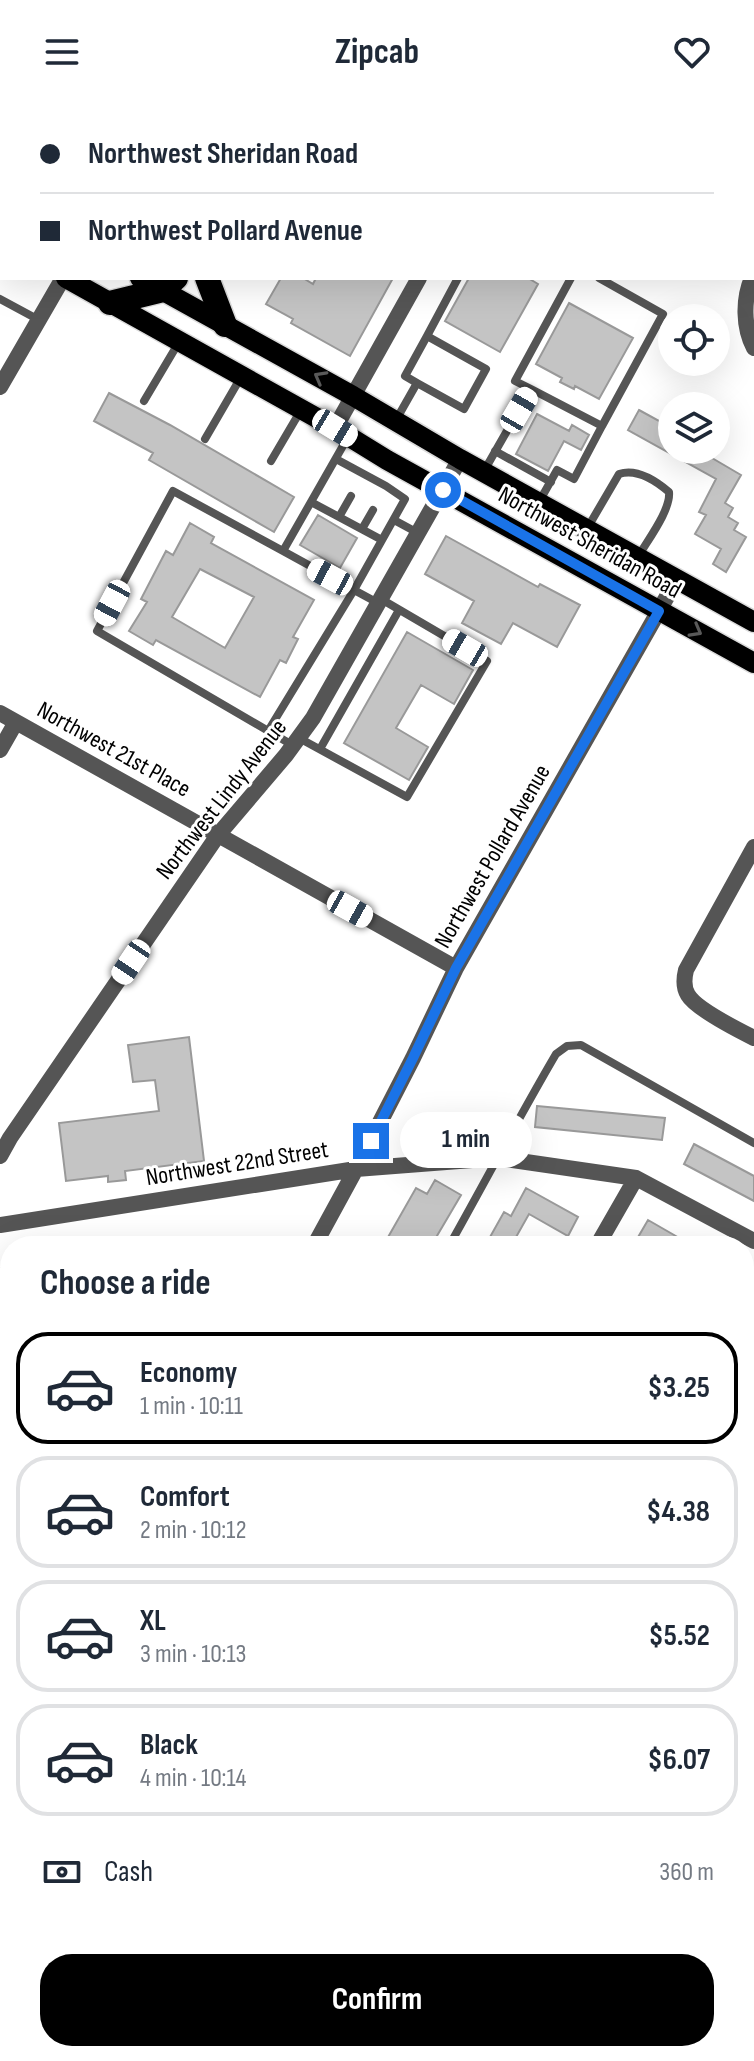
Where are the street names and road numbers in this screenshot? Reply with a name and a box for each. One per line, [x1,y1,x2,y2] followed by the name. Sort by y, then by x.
[493,480,686,605] street label: Northwest Sheridan Road
[32,695,195,804] street label: Northwest 21st Place
[150,714,293,885] street label: Northwest Lindy Avenue
[428,759,557,953] street label: Northwest Pollard Avenue
[144,1135,330,1192] street label: Northwest 22nd Street

